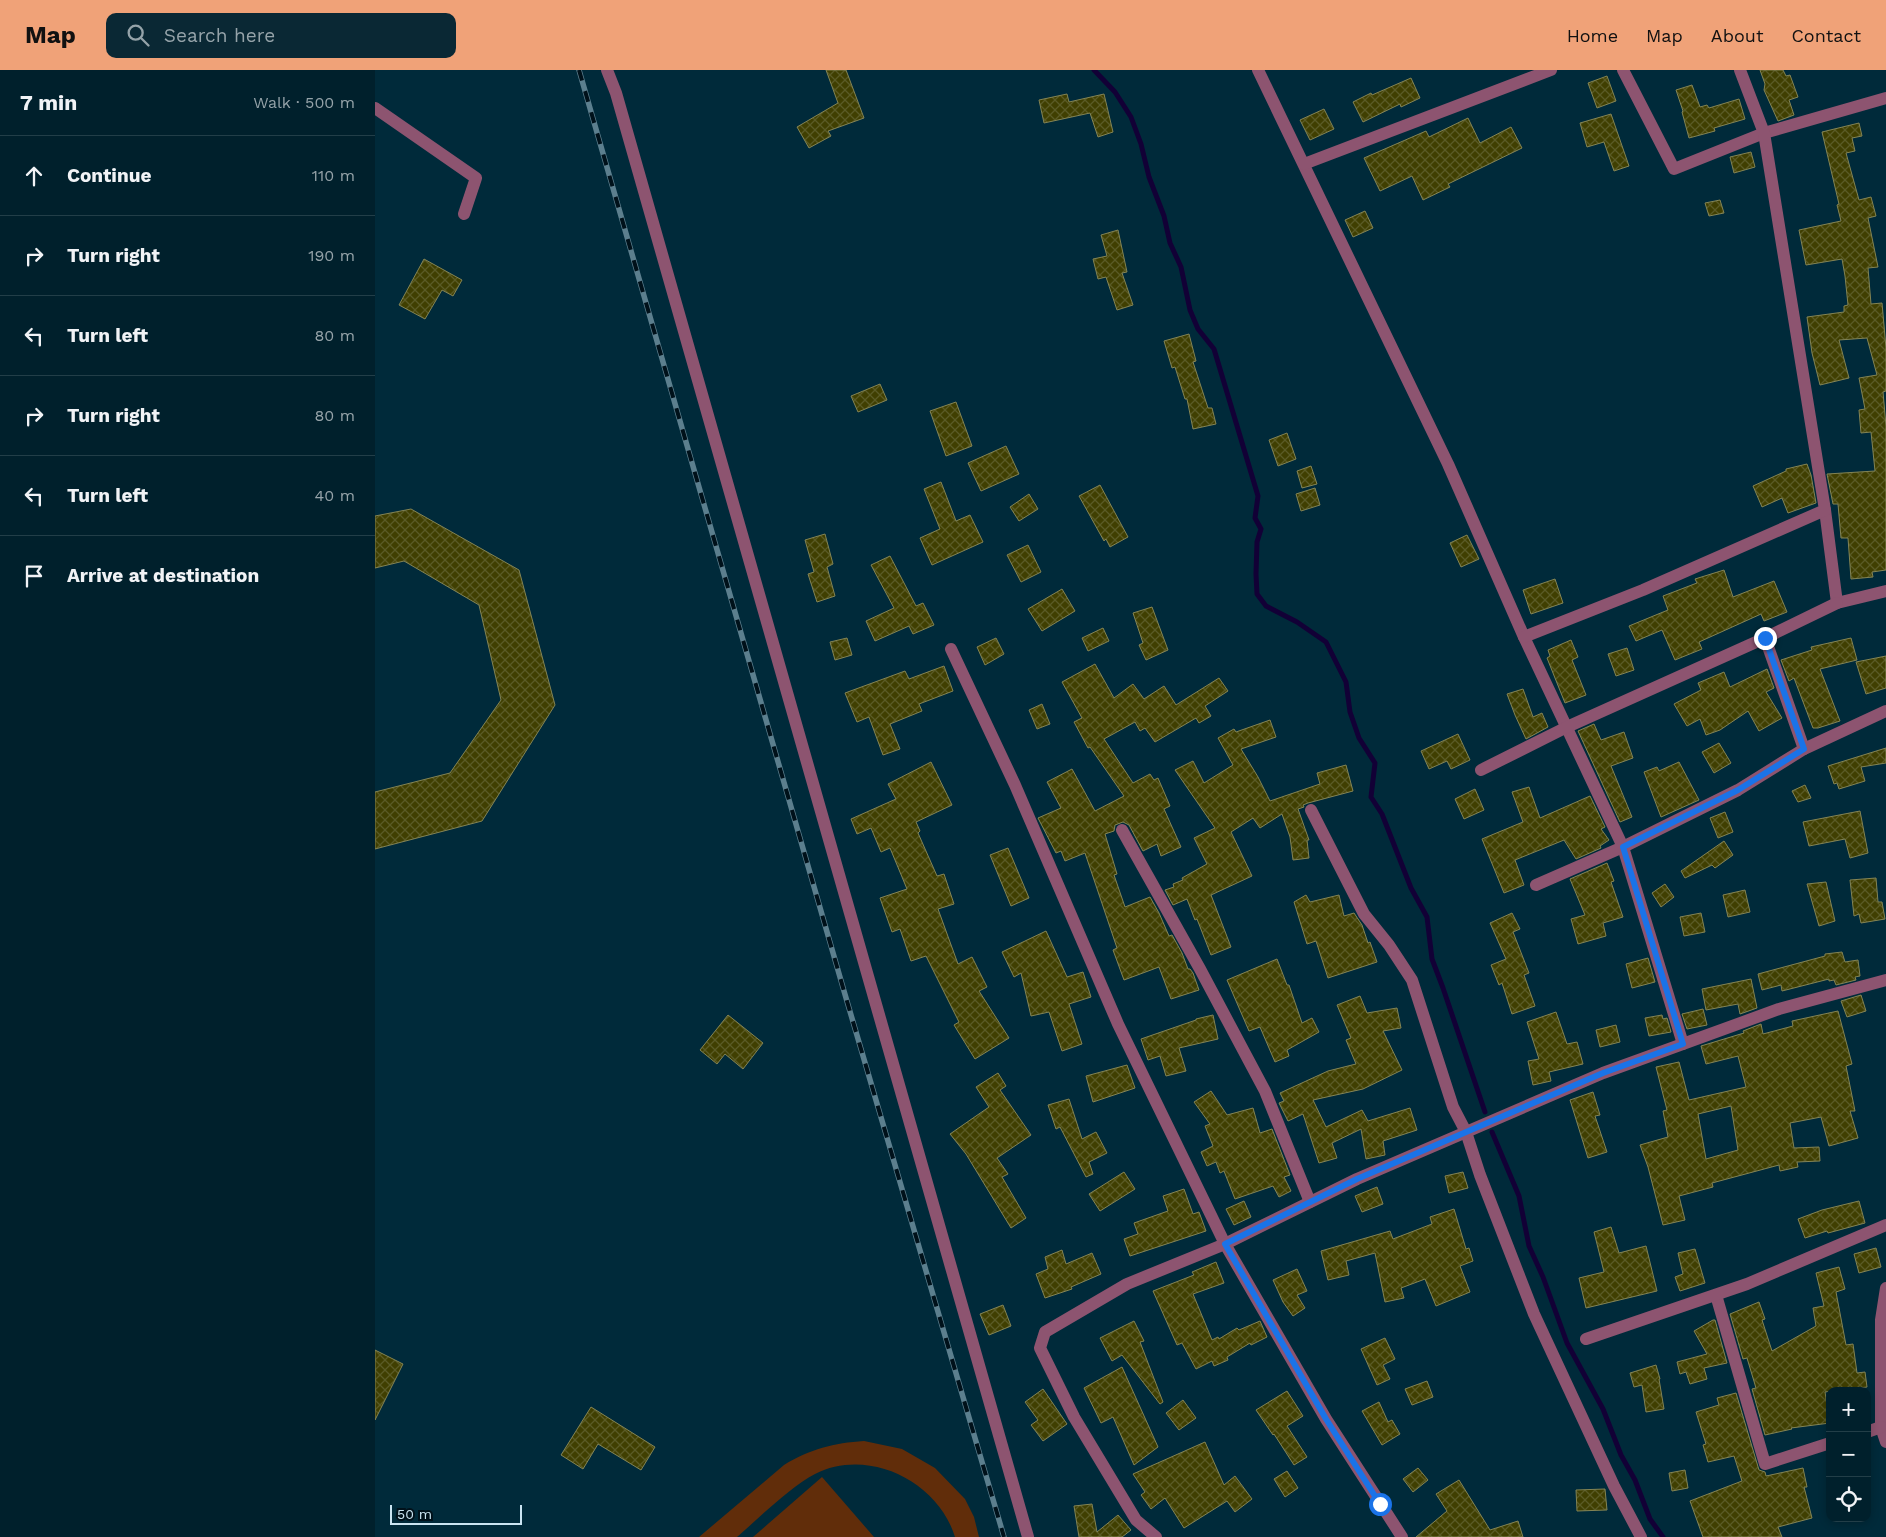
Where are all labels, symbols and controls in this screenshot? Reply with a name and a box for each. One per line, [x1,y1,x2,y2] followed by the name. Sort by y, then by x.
[106,13,456,58] search box
[25,21,76,49] text: Map
[124,21,152,49] icon: search
[164,24,275,47] text: Search here
[1567,25,1618,46] text: Home
[1646,25,1683,46] text: Map
[1711,25,1763,46] text: About
[1791,25,1861,46] text: Contact
[20,90,77,115] text: 7 min
[253,93,355,112] text: Walk · 500 m
[20,162,48,190] icon: ahead
[67,164,151,187] text: Continue
[312,166,355,185] text: 110 m
[20,242,48,270] icon: right
[67,244,160,267] text: Turn right
[308,246,355,265] text: 190 m
[20,322,48,350] icon: left
[67,324,148,347] text: Turn left
[314,326,355,345] text: 80 m
[20,402,48,430] icon: right
[67,404,160,427] text: Turn right
[314,406,355,425] text: 80 m
[20,482,48,510] icon: left
[67,484,148,507] text: Turn left
[315,486,355,505] text: 40 m
[20,562,48,590] icon: arrive
[67,564,259,587] text: Arrive at destination
[1754,627,1777,650] route end
[1826,1387,1871,1522] map controls
[1826,1387,1871,1432] button: +
[1826,1432,1871,1477] button: −
[1826,1477,1871,1522] button: locate
[1369,1493,1392,1516] route start
[390,1502,523,1525] scale bar
[397,1506,432,1522] text: 50 m

